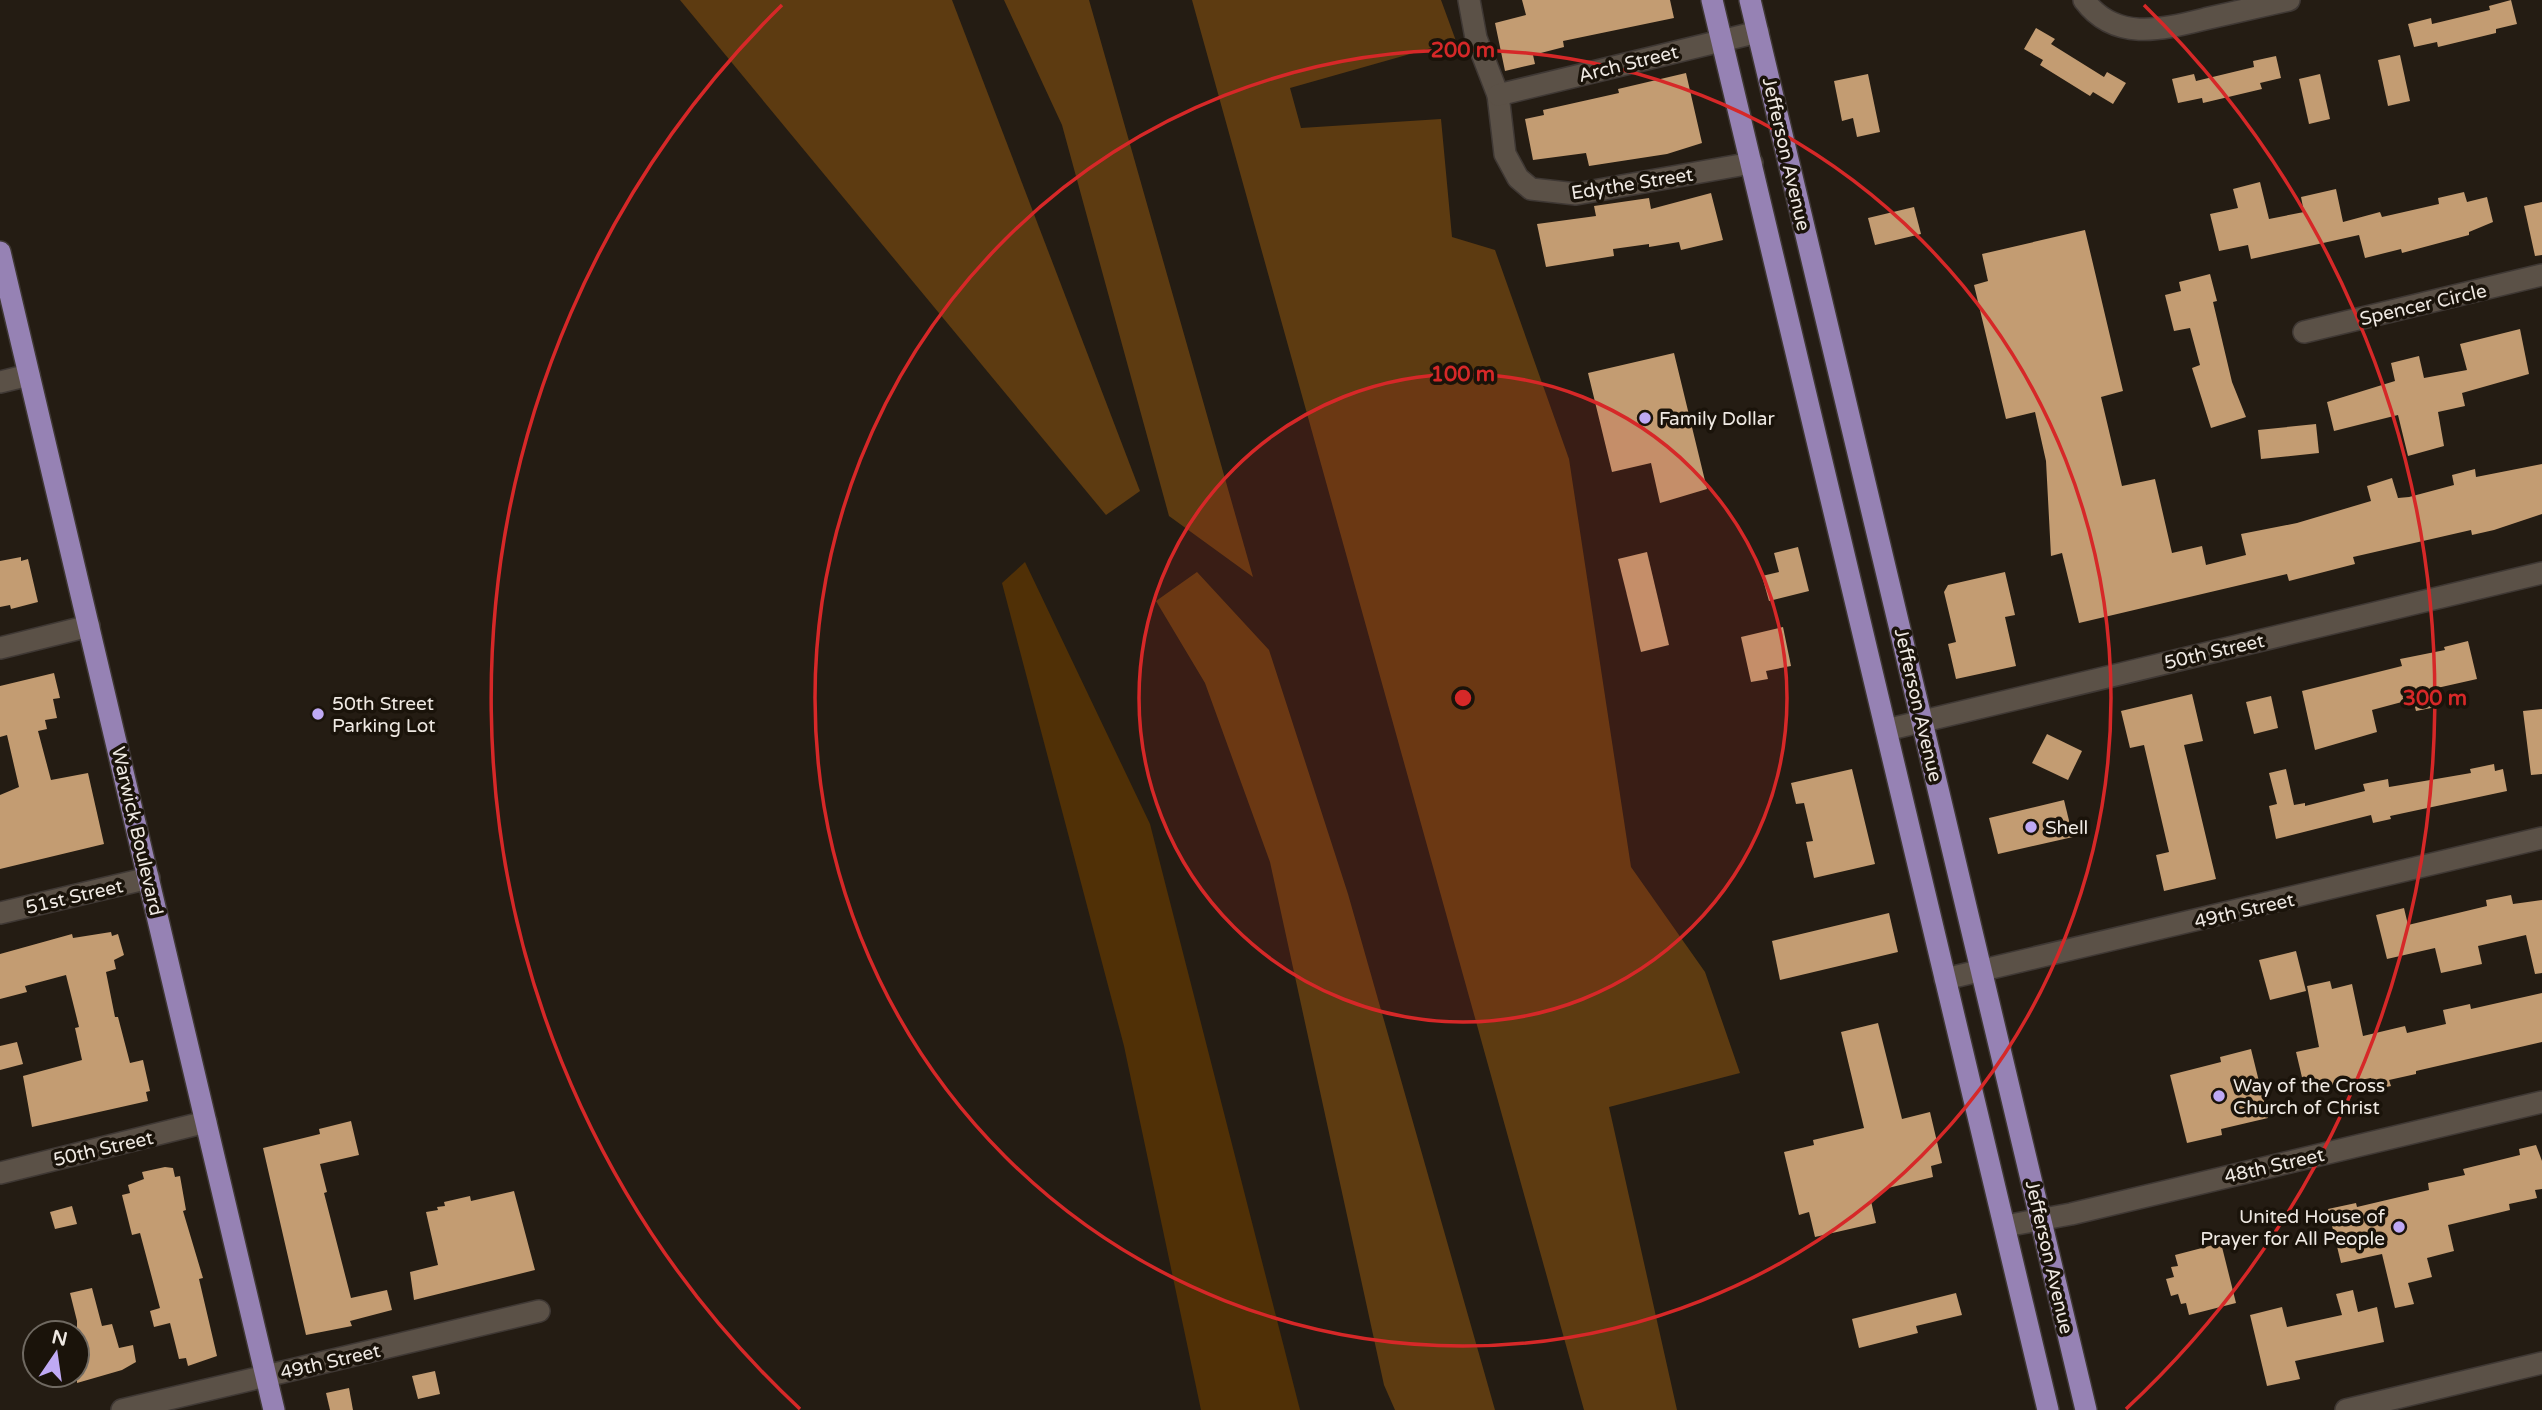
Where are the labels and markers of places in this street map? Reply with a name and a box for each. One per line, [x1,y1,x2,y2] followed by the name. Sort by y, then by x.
[1659,408,1775,430] place label: Family Dollar
[1637,410,1653,426] marker: Family Dollar
[1451,686,1475,710] centre of rings
[332,693,436,737] place label: 50th Street Parking Lot
[310,706,326,722] marker: 50th Street Parking Lot
[2045,817,2088,839] place label: Shell
[2023,819,2039,835] marker: Shell
[2233,1075,2385,1119] place label: Way of the Cross Church of Christ
[2211,1088,2227,1104] marker: Way of the Cross Church of Christ
[2200,1206,2386,1250] place label: United House of Prayer for All People
[2391,1219,2407,1235] marker: United House of Prayer for All People

